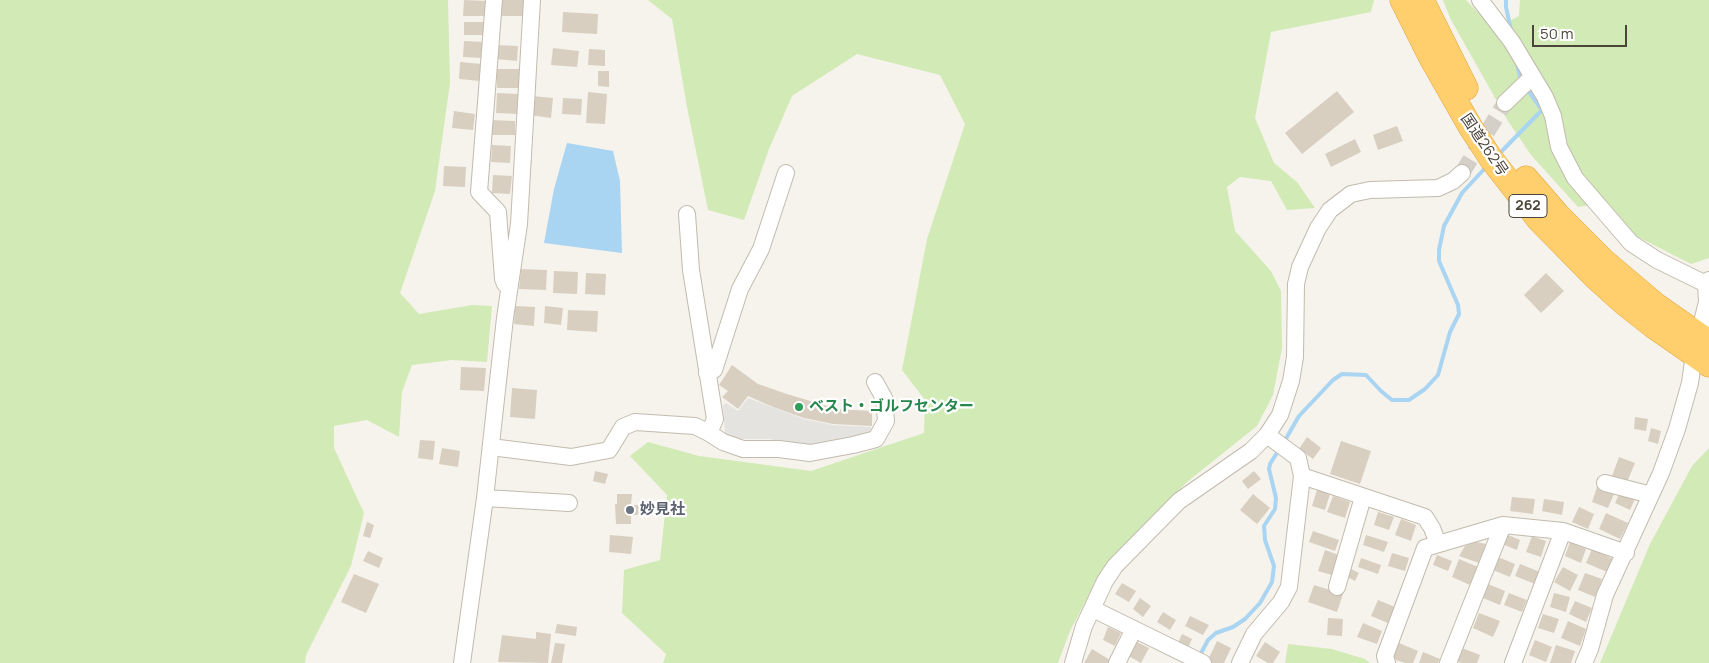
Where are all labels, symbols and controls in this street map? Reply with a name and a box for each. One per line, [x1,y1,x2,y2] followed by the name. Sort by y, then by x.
[1534,15,1629,47] scale bar
[1540,23,1574,44] text: 50 m
[1457,110,1511,180] street label: 国道262号
[1509,195,1547,218] road number: 262
[809,398,974,416] place label: ベスト・ゴルフセンター
[793,401,805,413] marker: ベスト・ゴルフセンター
[640,501,685,519] place label: 妙見社
[624,504,636,516] marker: 妙見社

